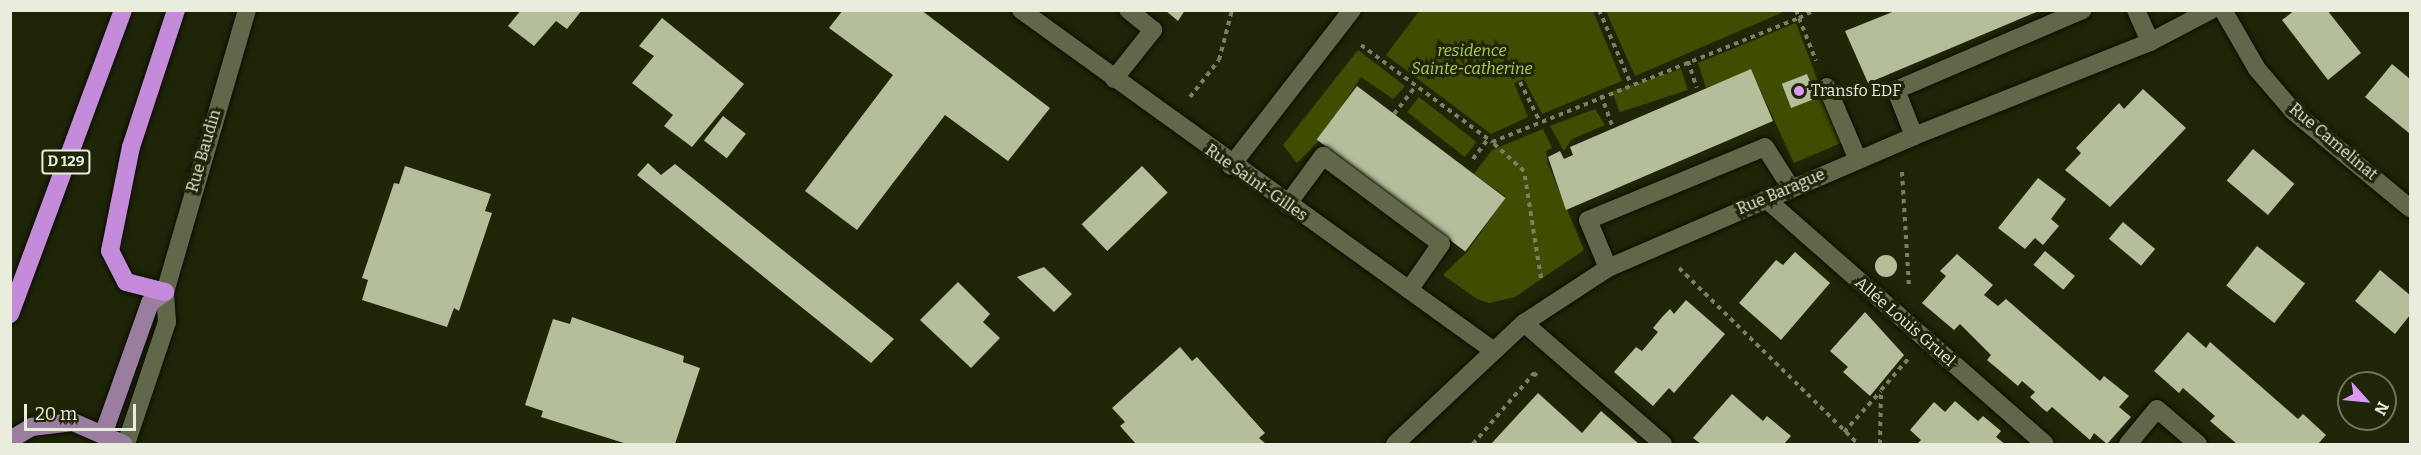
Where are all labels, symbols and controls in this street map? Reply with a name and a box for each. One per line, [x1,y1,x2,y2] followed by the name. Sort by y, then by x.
[1411,41,1533,79] park label: residence Sainte-catherine
[1811,81,1901,101] place label: Transfo EDF
[1792,84,1806,98] marker: Transfo EDF
[2285,100,2381,184] street label: Rue Camelinat
[183,107,225,195] street label: Rue Baudin
[1201,141,1311,225] street label: Rue Saint-Gilles
[40,150,92,174] road number: D 129
[1734,165,1828,219] street label: Rue Barague
[1851,273,1959,371] street label: Allée Louis Gruel
[2337,371,2397,431] north arrow
[27,392,140,430] scale bar
[2370,399,2393,418] text: N
[35,403,77,425] text: 20 m

